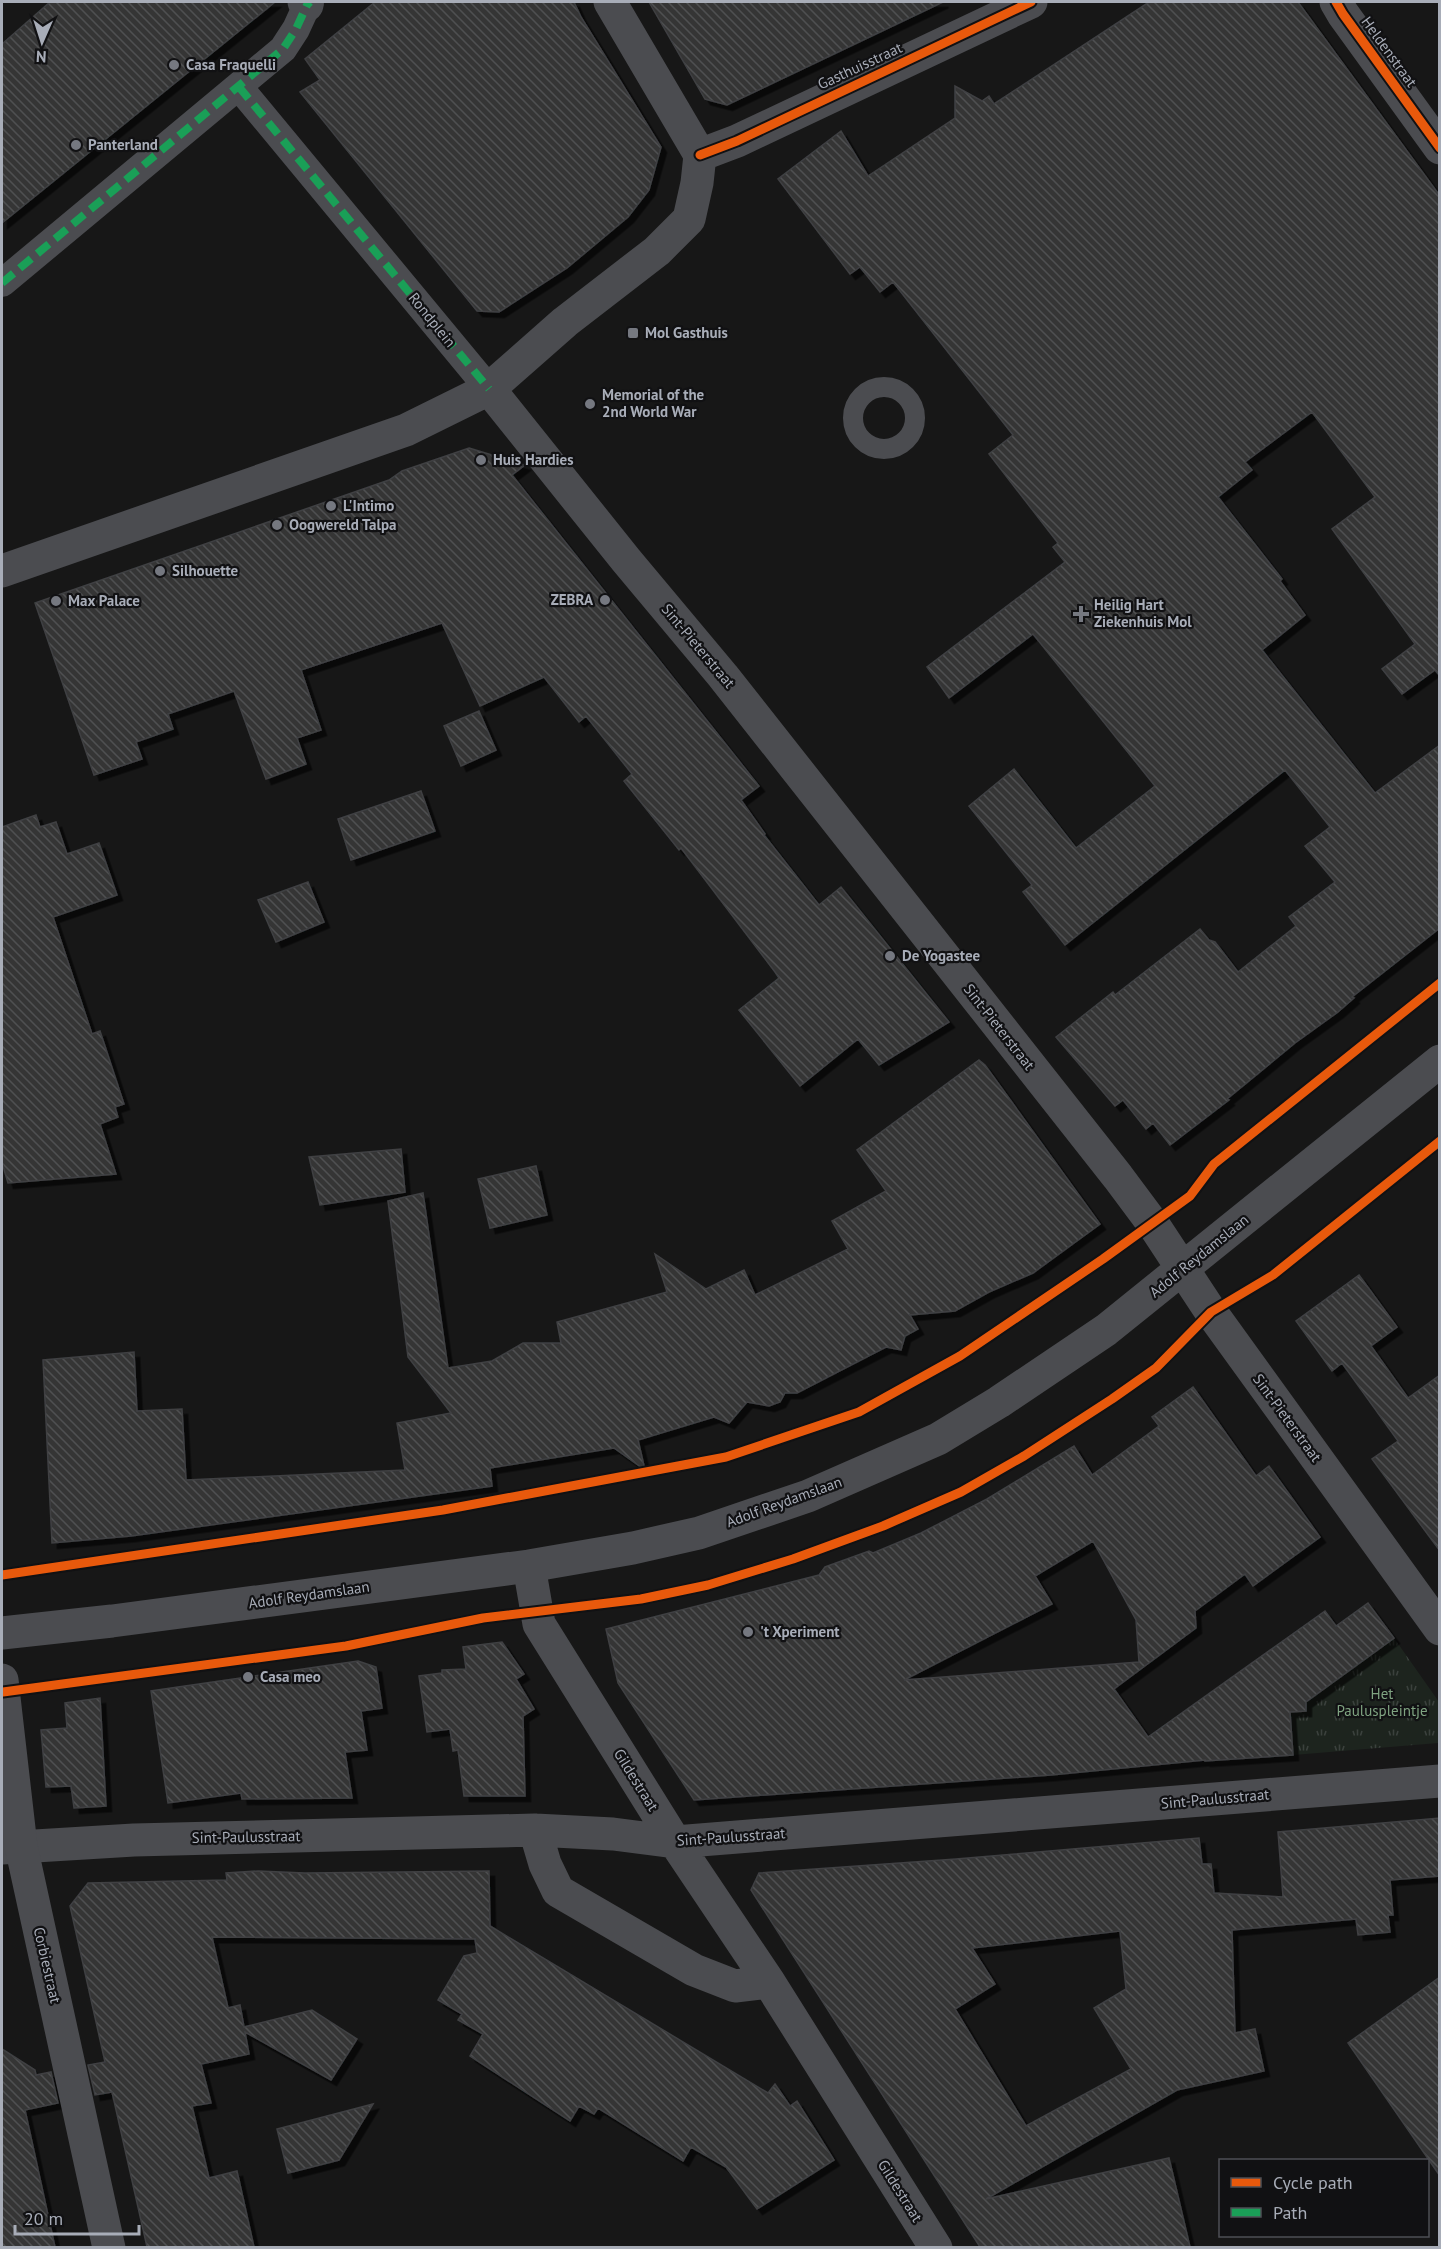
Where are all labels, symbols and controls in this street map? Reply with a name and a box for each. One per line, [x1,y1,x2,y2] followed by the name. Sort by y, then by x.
[12,12,72,72] north arrow
[1357,13,1421,91] street label: Heldenstraat
[814,38,905,93] street label: Gasthuisstraat
[35,47,47,67] text: N
[186,55,276,74] place label: Casa Fraquelli
[167,58,181,72] marker: Casa Fraquelli
[88,135,158,154] place label: Panterland
[69,138,83,152] marker: Panterland
[405,288,460,351] street label: Rondplein
[645,323,728,342] place label: Mol Gasthuis
[626,326,640,340] marker: Mol Gasthuis
[602,385,705,421] place label: Memorial of the 2nd World War
[583,397,597,411] marker: Memorial of the 2nd World War
[493,450,574,469] place label: Huis Hardies
[474,453,488,467] marker: Huis Hardies
[343,496,394,515] place label: L'Intimo
[324,499,338,513] marker: L'Intimo
[289,515,396,534] place label: Oogwereld Talpa
[270,518,284,532] marker: Oogwereld Talpa
[172,561,239,580] place label: Silhouette
[153,564,167,578] marker: Silhouette
[551,590,594,609] place label: ZEBRA
[68,591,140,610] place label: Max Palace
[598,593,612,607] marker: ZEBRA
[49,594,63,608] marker: Max Palace
[1094,595,1192,631] place label: Heilig Hart Ziekenhuis Mol
[658,600,739,692] street label: Sint-Pieterstraat
[1072,605,1090,623] marker: Heilig Hart Ziekenhuis Mol
[902,946,981,965] place label: De Yogastee
[883,949,897,963] marker: De Yogastee
[960,980,1039,1074] street label: Sint-Pieterstraat
[1145,1210,1252,1301] street label: Adolf Reydamslaan
[1249,1370,1326,1465] street label: Sint-Pieterstraat
[723,1472,844,1531] street label: Adolf Reydamslaan
[247,1577,371,1612] street label: Adolf Reydamslaan
[760,1622,840,1641] place label: 't Xperiment
[741,1625,755,1639] marker: 't Xperiment
[260,1667,321,1686] place label: Casa meo
[241,1670,255,1684] marker: Casa meo
[1336,1684,1428,1720] park label: Het Pauluspleintje
[610,1745,663,1814] street label: Gildestraat
[1160,1784,1270,1813] street label: Sint-Paulusstraat
[676,1823,786,1850] street label: Sint-Paulusstraat
[191,1826,301,1847] street label: Sint-Paulusstraat
[30,1925,65,2005] street label: Corbiestraat
[874,2156,927,2225] street label: Gildestraat
[1219,2159,1429,2237] legend
[1273,2171,1353,2194] text: Cycle path
[15,2198,140,2236] scale bar
[1273,2201,1307,2224] text: Path
[24,2207,63,2230] text: 20 m

